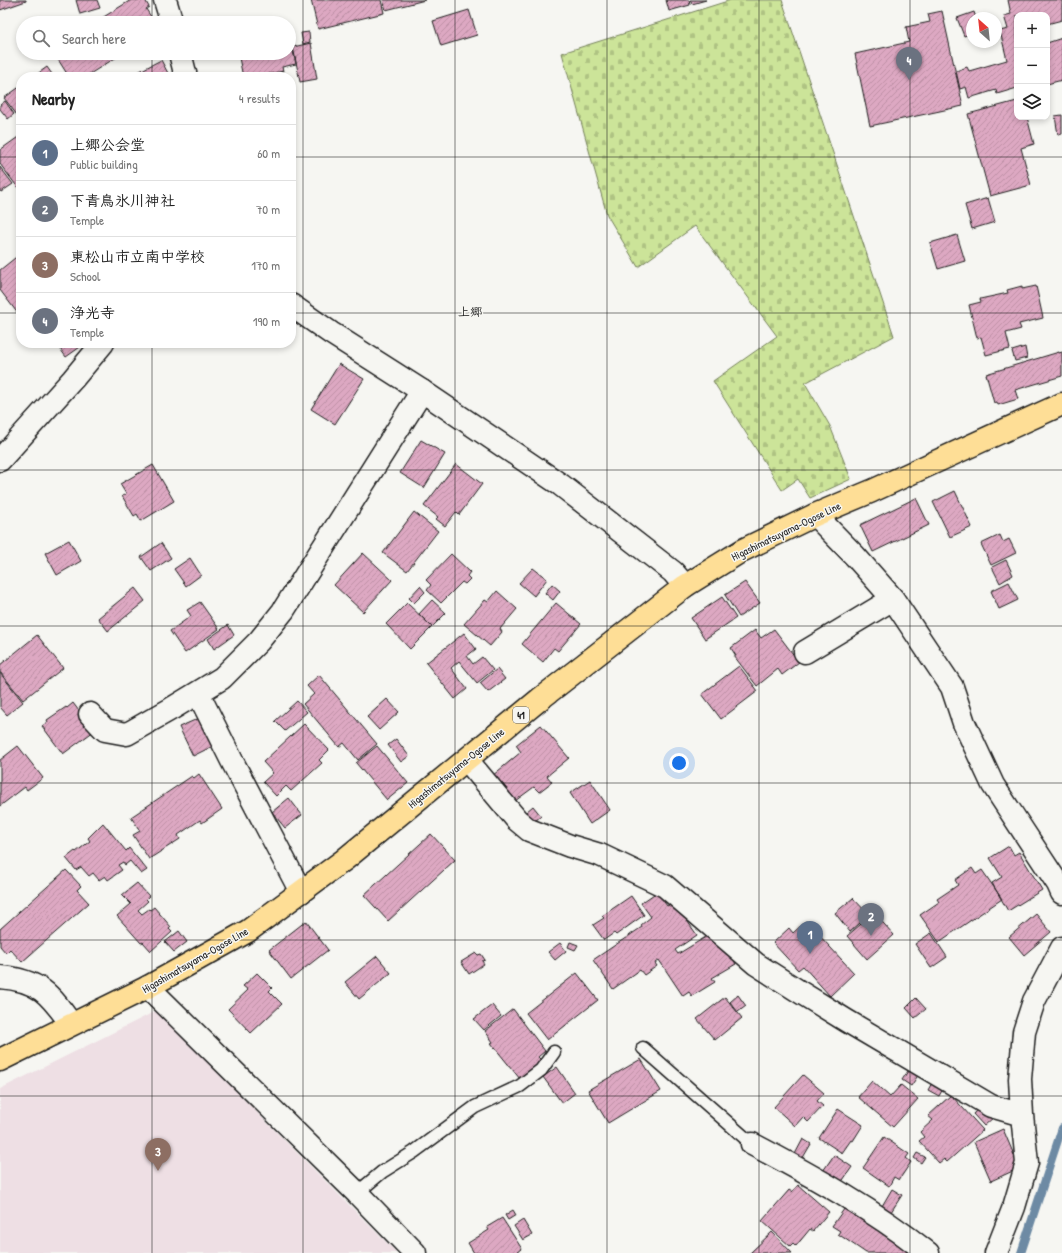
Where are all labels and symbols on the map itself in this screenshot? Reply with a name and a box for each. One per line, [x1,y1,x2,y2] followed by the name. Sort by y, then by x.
[966,12,1002,48] north arrow
[896,47,922,80] pin: 4
[458,303,482,320] district label: 上郷
[729,498,844,564] street label: Higashimatsuyama-Ogose Line
[513,707,529,723] road number: 41
[405,724,508,811] street label: Higashimatsuyama-Ogose Line
[669,753,689,773] your location
[858,903,884,936] pin: 2
[797,921,823,954] pin: 1
[140,924,251,996] street label: Higashimatsuyama-Ogose Line
[145,1138,171,1171] pin: 3

